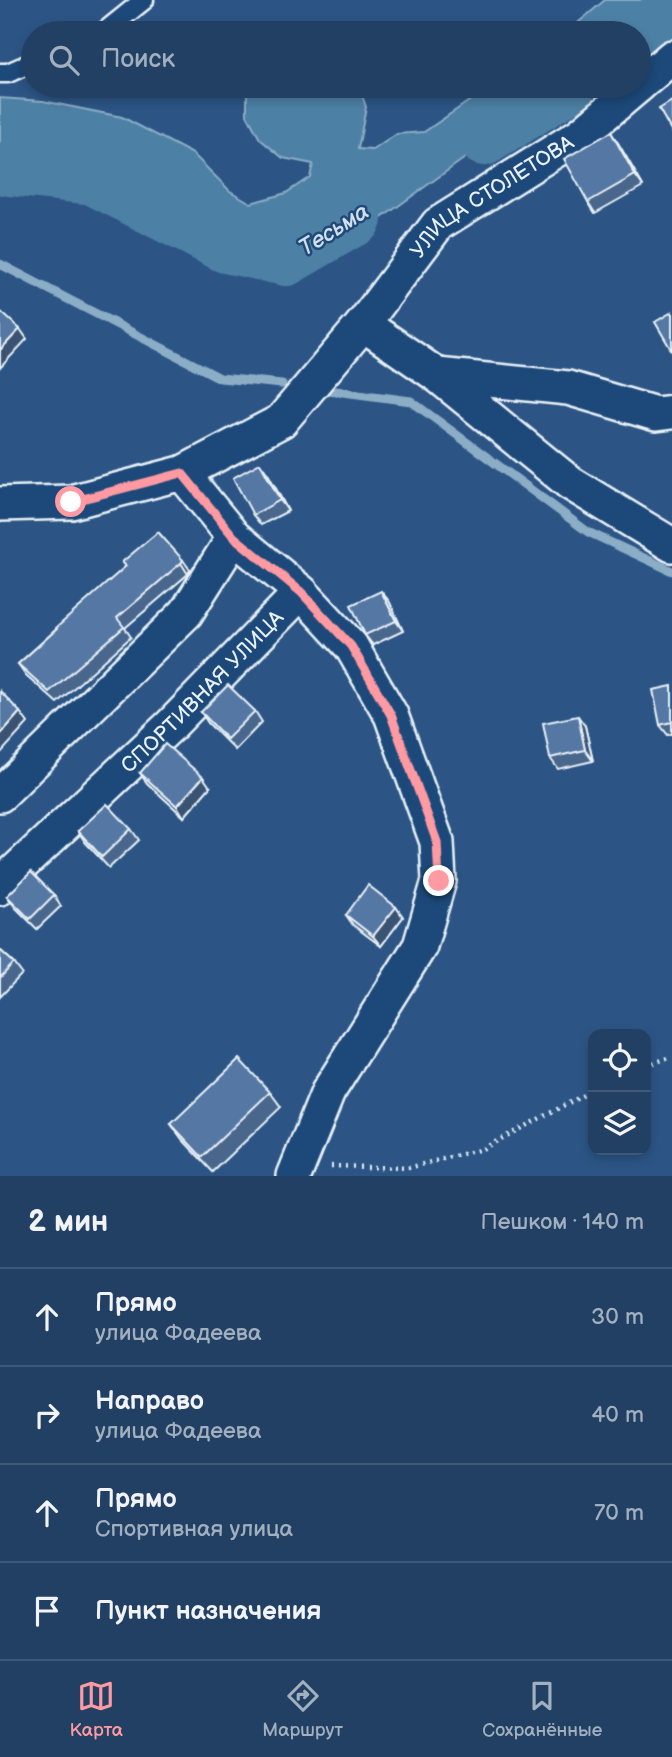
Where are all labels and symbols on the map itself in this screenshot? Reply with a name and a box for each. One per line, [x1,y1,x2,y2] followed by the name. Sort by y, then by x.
[405,130,578,263] street label: УЛИЦА СТОЛЕТОВА
[294,198,374,262] water label: Тесьма
[55,486,86,517] route start
[116,605,289,778] street label: СПОРТИВНАЯ УЛИЦА
[423,865,454,896] route end

